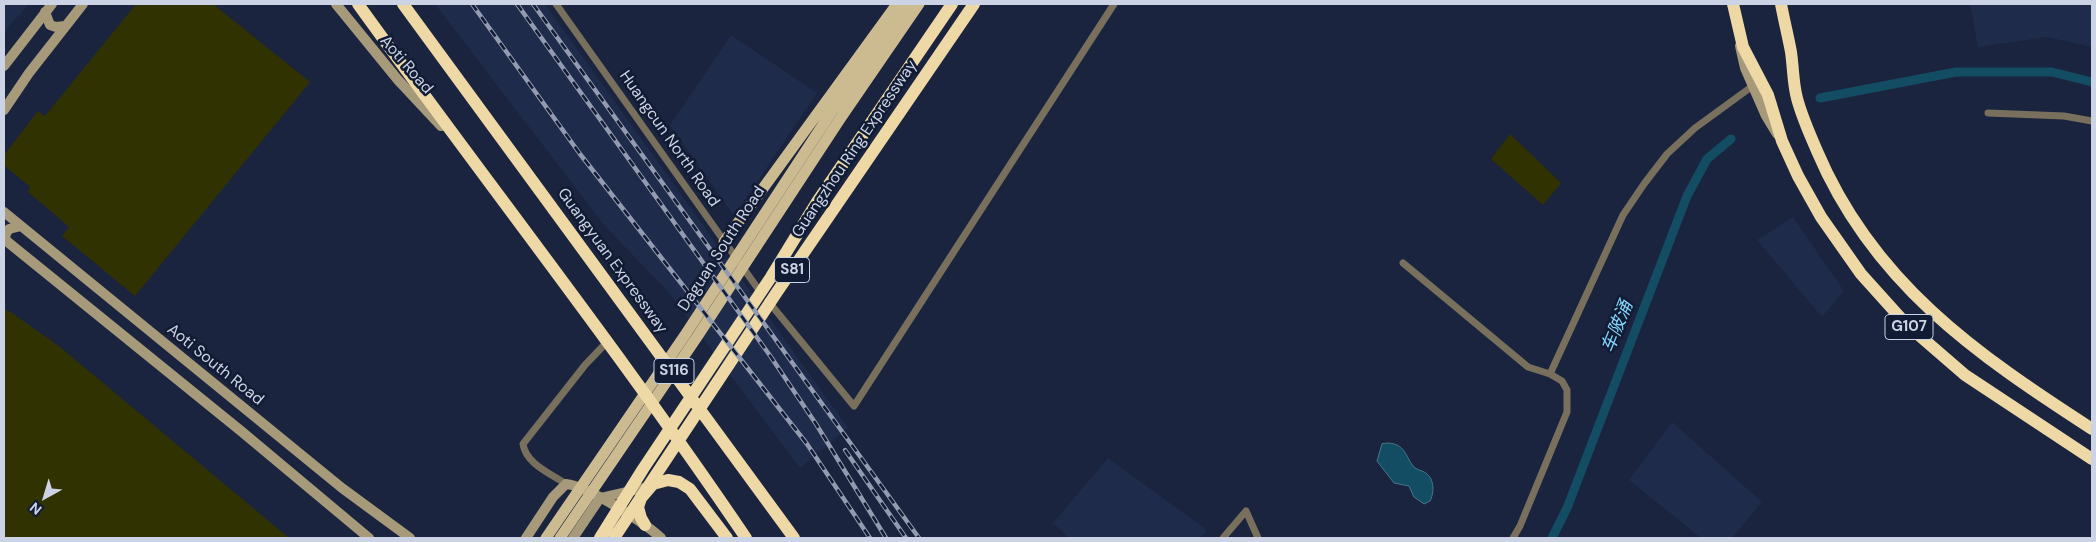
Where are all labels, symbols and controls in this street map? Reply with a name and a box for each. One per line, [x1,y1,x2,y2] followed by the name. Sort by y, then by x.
[375,32,437,98] street label: Aoti Road
[788,57,922,241] street label: Guangzhou Ring Expressway
[615,67,723,211] street label: Huangcun North Road
[674,183,770,315] street label: Daguan South Road
[553,185,671,337] street label: Guangyuan Expressway
[774,258,810,282] road number: S81
[1598,298,1638,356] water label: 车陂涌
[1885,314,1933,340] road number: G107
[163,320,267,410] street label: Aoti South Road
[654,358,694,384] road number: S116
[20,472,70,522] north arrow
[26,498,45,519] text: N

